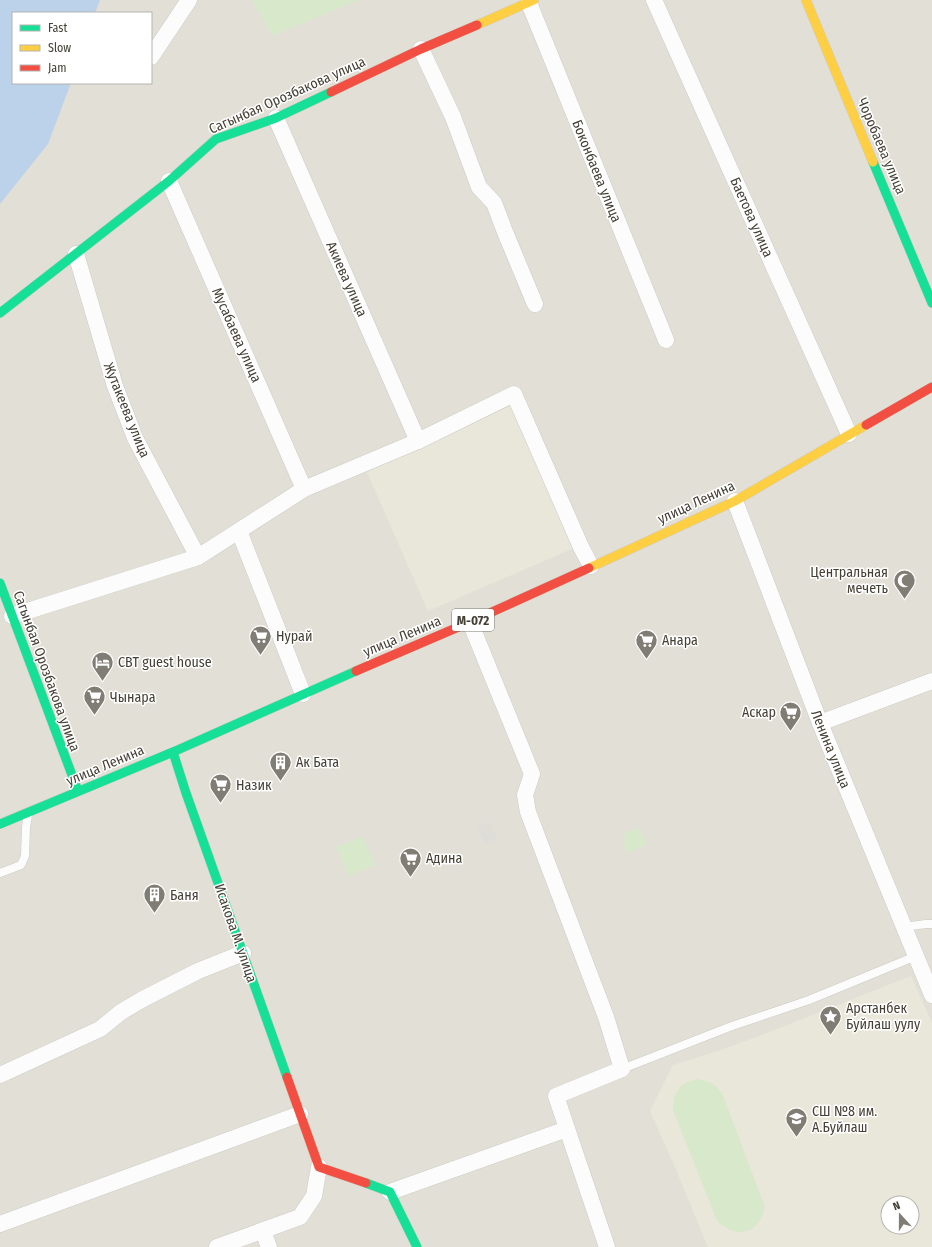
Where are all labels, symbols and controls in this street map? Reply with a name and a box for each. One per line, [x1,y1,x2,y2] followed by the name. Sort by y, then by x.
[12,12,152,84] legend
[48,21,67,35] text: Fast
[48,41,71,55] text: Slow
[206,53,368,138] street label: Сагынбая Орозбакова улица
[48,61,66,75] text: Jam
[854,96,910,197] street label: Чоробаева улица
[568,117,625,225] street label: Боконбаева улица
[726,175,777,260] street label: Баетова улица
[322,239,371,320] street label: Акиева улица
[208,285,265,385] street label: Мусабаева улица
[100,360,153,460] street label: Жутакеева улица
[655,477,737,528] street label: улица Ленина
[810,564,889,597] place label: Центральная мечеть
[891,567,917,600] mosque icon: Центральная мечеть
[10,589,84,754] street label: Сагынбая Орозбакова улица
[452,609,494,631] road number: М-072
[361,612,444,660] street label: улица Ленина
[248,623,274,656] supermarket icon: Нурай
[634,627,660,660] supermarket icon: Анара
[276,628,312,645] place label: Нурай
[662,632,698,649] place label: Анара
[89,649,115,682] hotel icon: CBT guest house
[118,654,212,671] place label: CBT guest house
[82,684,108,717] supermarket icon: Чынара
[110,689,156,706] place label: Чынара
[778,699,804,732] supermarket icon: Аскар
[742,704,776,721] place label: Аскар
[807,708,854,791] street label: Ленина улица
[64,741,147,789] street label: улица Ленина
[267,749,293,782] building icon: Ак Бата
[296,754,339,771] place label: Ак Бата
[207,772,233,805] supermarket icon: Назик
[236,777,272,794] place label: Назик
[397,845,423,878] supermarket icon: Адина
[426,850,462,867] place label: Адина
[141,882,167,915] building icon: Баня
[211,882,260,985] street label: Исакова М. улица
[170,887,199,904] place label: Баня
[846,1000,921,1033] place label: Арстанбек Буйлаш уулу
[817,1003,843,1036] place icon: Арстанбек Буйлаш уулу
[812,1103,877,1136] place label: СШ №8 им. А.Буйлаш
[784,1106,810,1139] school or university icon: СШ №8 им. А.Буйлаш
[880,1195,920,1235] north arrow
[891,1199,902,1213] text: N

